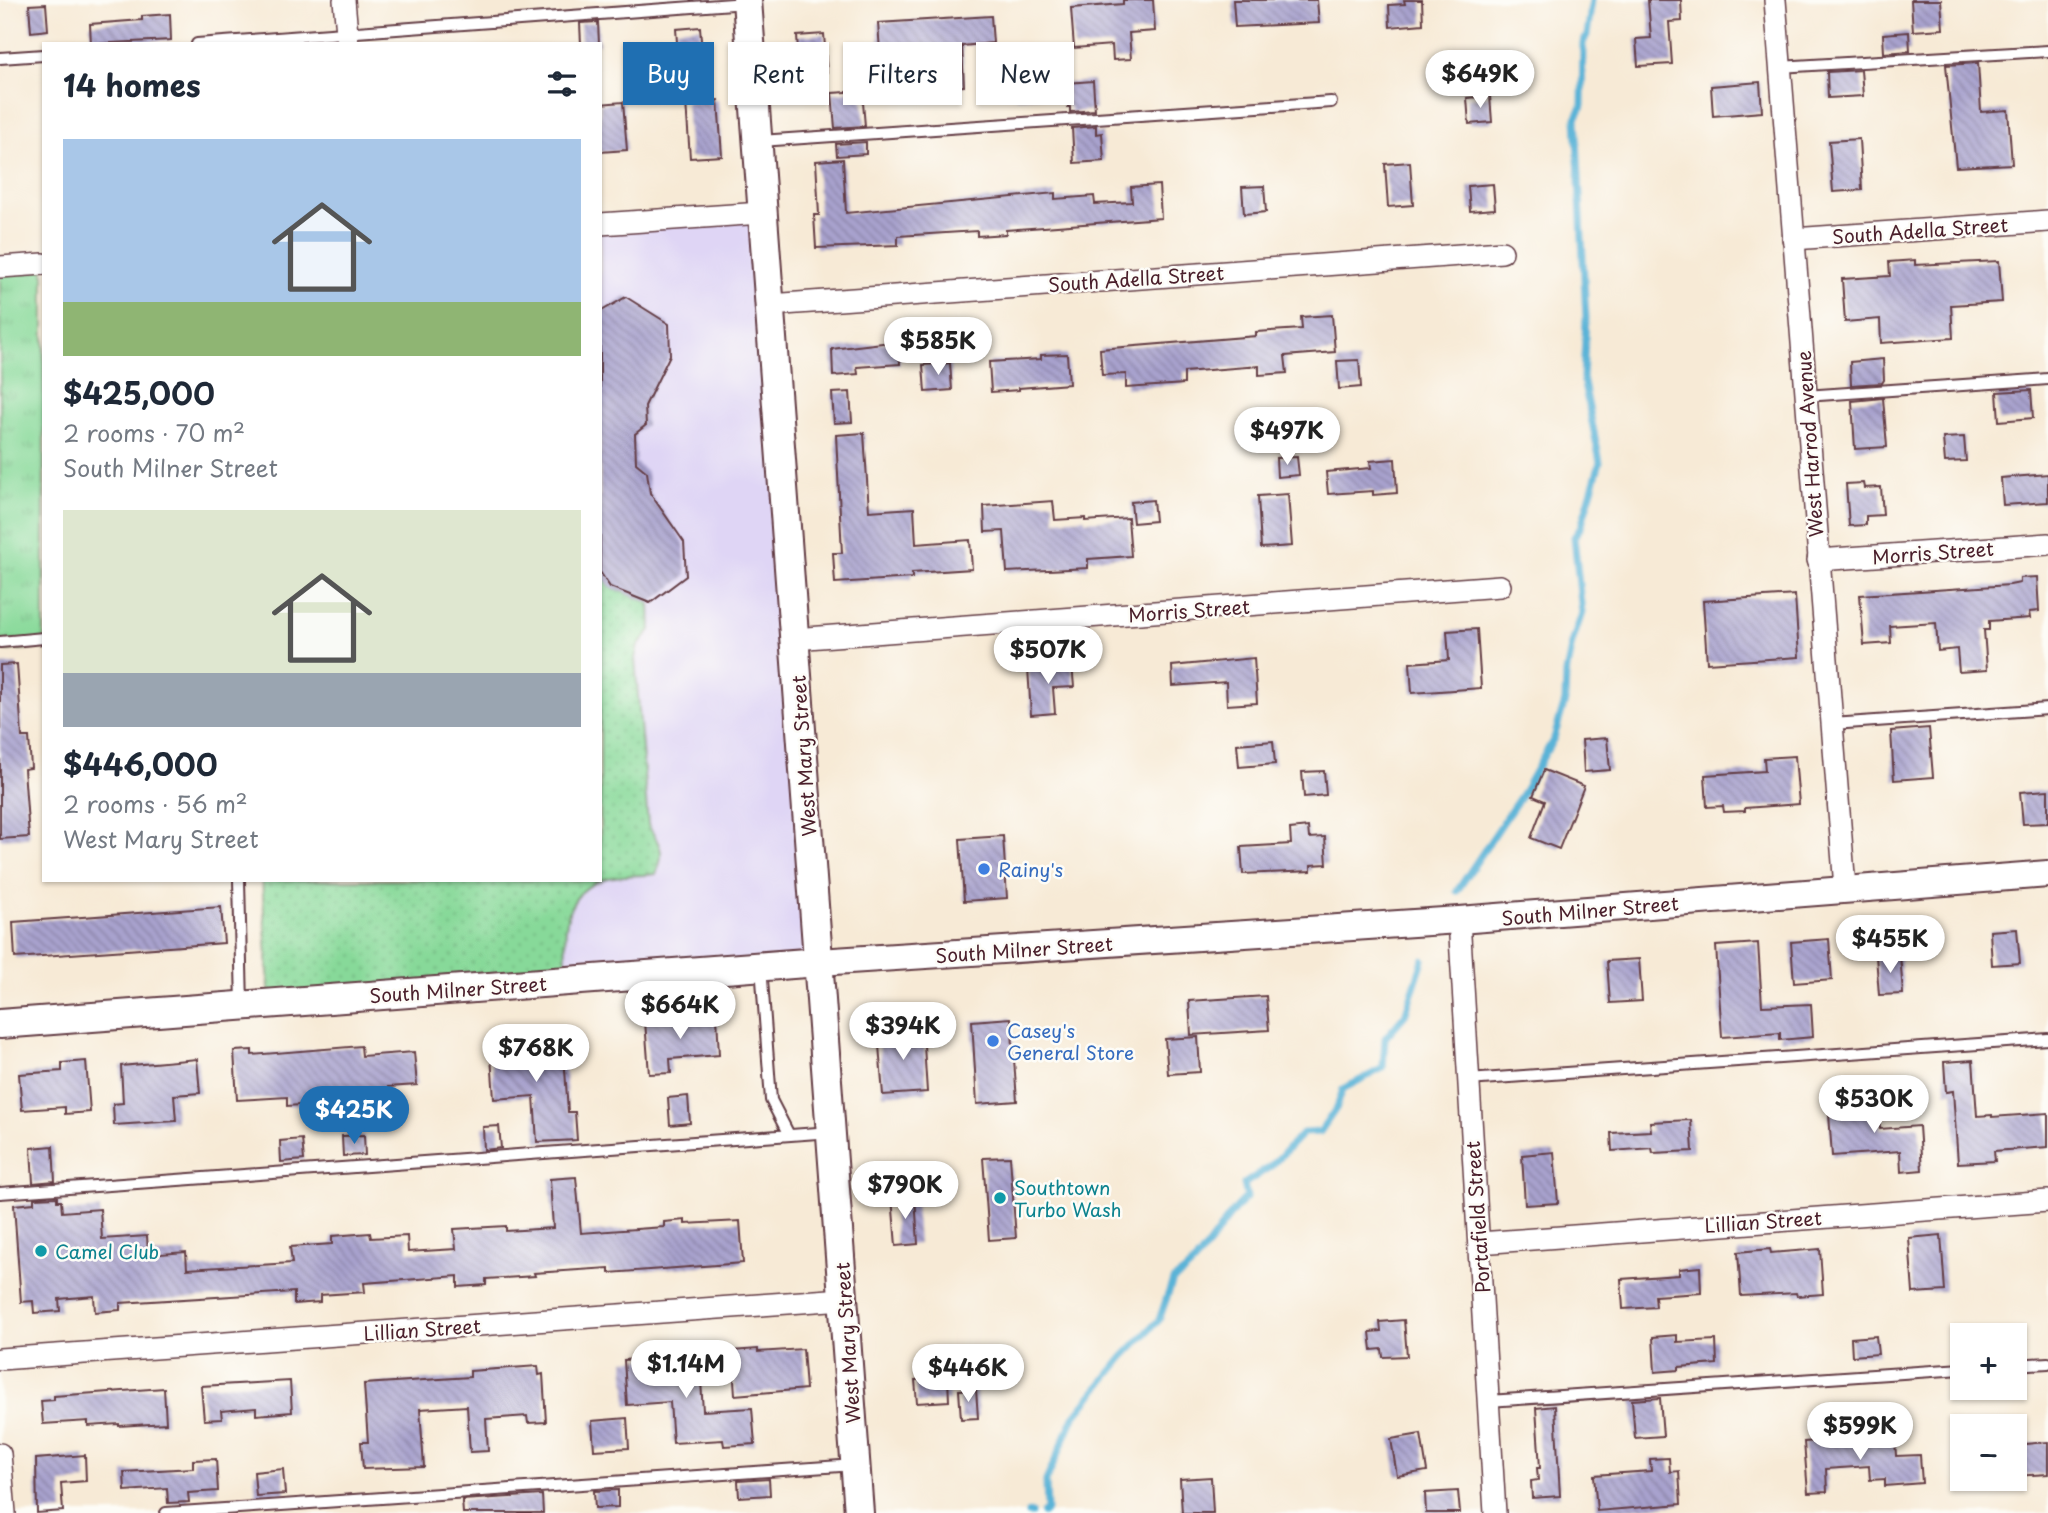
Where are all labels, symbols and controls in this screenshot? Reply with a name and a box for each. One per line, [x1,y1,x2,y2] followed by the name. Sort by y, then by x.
[623,42,714,105] chip: Buy
[728,42,829,105] chip: Rent
[843,42,962,105] chip: Filters
[976,42,1074,105] chip: New
[1431,50,1529,110] pin: $649K
[1441,55,1519,90] text: $649K
[63,62,201,107] text: 14 homes
[543,65,581,103] icon: filters
[259,184,385,310] icon: home
[1831,210,2009,250] street label: South Adella Street
[1047,258,1225,298] street label: South Adella Street
[889,318,987,377] pin: $585K
[900,322,976,357] text: $585K
[1789,350,1829,538] street label: West Harrod Avenue
[63,370,215,415] text: $425,000
[1238,407,1336,467] pin: $497K
[1250,412,1324,447] text: $497K
[63,415,245,450] text: 2 rooms · 70 m²
[63,450,278,485] text: South Milner Street
[1871,534,1995,570] street label: Morris Street
[259,555,385,681] icon: home
[1127,592,1251,628] street label: Morris Street
[999,626,1097,686] pin: $507K
[1010,631,1086,666] text: $507K
[783,674,823,838] street label: West Mary Street
[63,741,218,786] text: $446,000
[63,786,248,821] text: 2 rooms · 56 m²
[63,821,259,856] text: West Mary Street
[998,855,1063,883] place label: Rainy's
[976,861,992,877] marker: Rainy's
[1500,888,1680,932] street label: South Milner Street
[1841,916,1939,975] pin: $455K
[1852,920,1928,955] text: $455K
[934,929,1114,969] street label: South Milner Street
[368,969,548,1009] street label: South Milner Street
[631,982,729,1041] pin: $664K
[641,986,719,1021] text: $664K
[854,1002,952,1062] pin: $394K
[865,1007,941,1042] text: $394K
[1007,1016,1134,1066] place label: Casey's General Store
[487,1024,585,1084] pin: $768K
[498,1029,574,1064] text: $768K
[985,1033,1001,1049] marker: Casey's General Store
[1825,1076,1923,1135] pin: $530K
[1835,1080,1913,1115] text: $530K
[305,1086,403,1146] pin: $425K
[315,1091,393,1126] text: $425K
[1458,1140,1496,1294] street label: Portafield Street
[856,1162,954,1221] pin: $790K
[867,1166,943,1201] text: $790K
[1014,1173,1122,1223] place label: Southtown Turbo Wash
[992,1190,1008,1206] marker: Southtown Turbo Wash
[1703,1203,1823,1239] street label: Lillian Street
[55,1237,159,1265] place label: Camel Club
[33,1243,49,1259] marker: Camel Club
[827,1261,867,1425] street label: West Mary Street
[362,1311,482,1347] street label: Lillian Street
[1950,1323,2027,1491] map controls
[1950,1323,2027,1400] button: +
[629,1340,743,1400] pin: $1.14M
[919,1344,1017,1404] pin: $446K
[647,1345,725,1380] text: $1.14M
[928,1349,1008,1384] text: $446K
[1811,1402,1909,1462] pin: $599K
[1823,1407,1897,1442] text: $599K
[1950,1414,2027,1491] button: −

